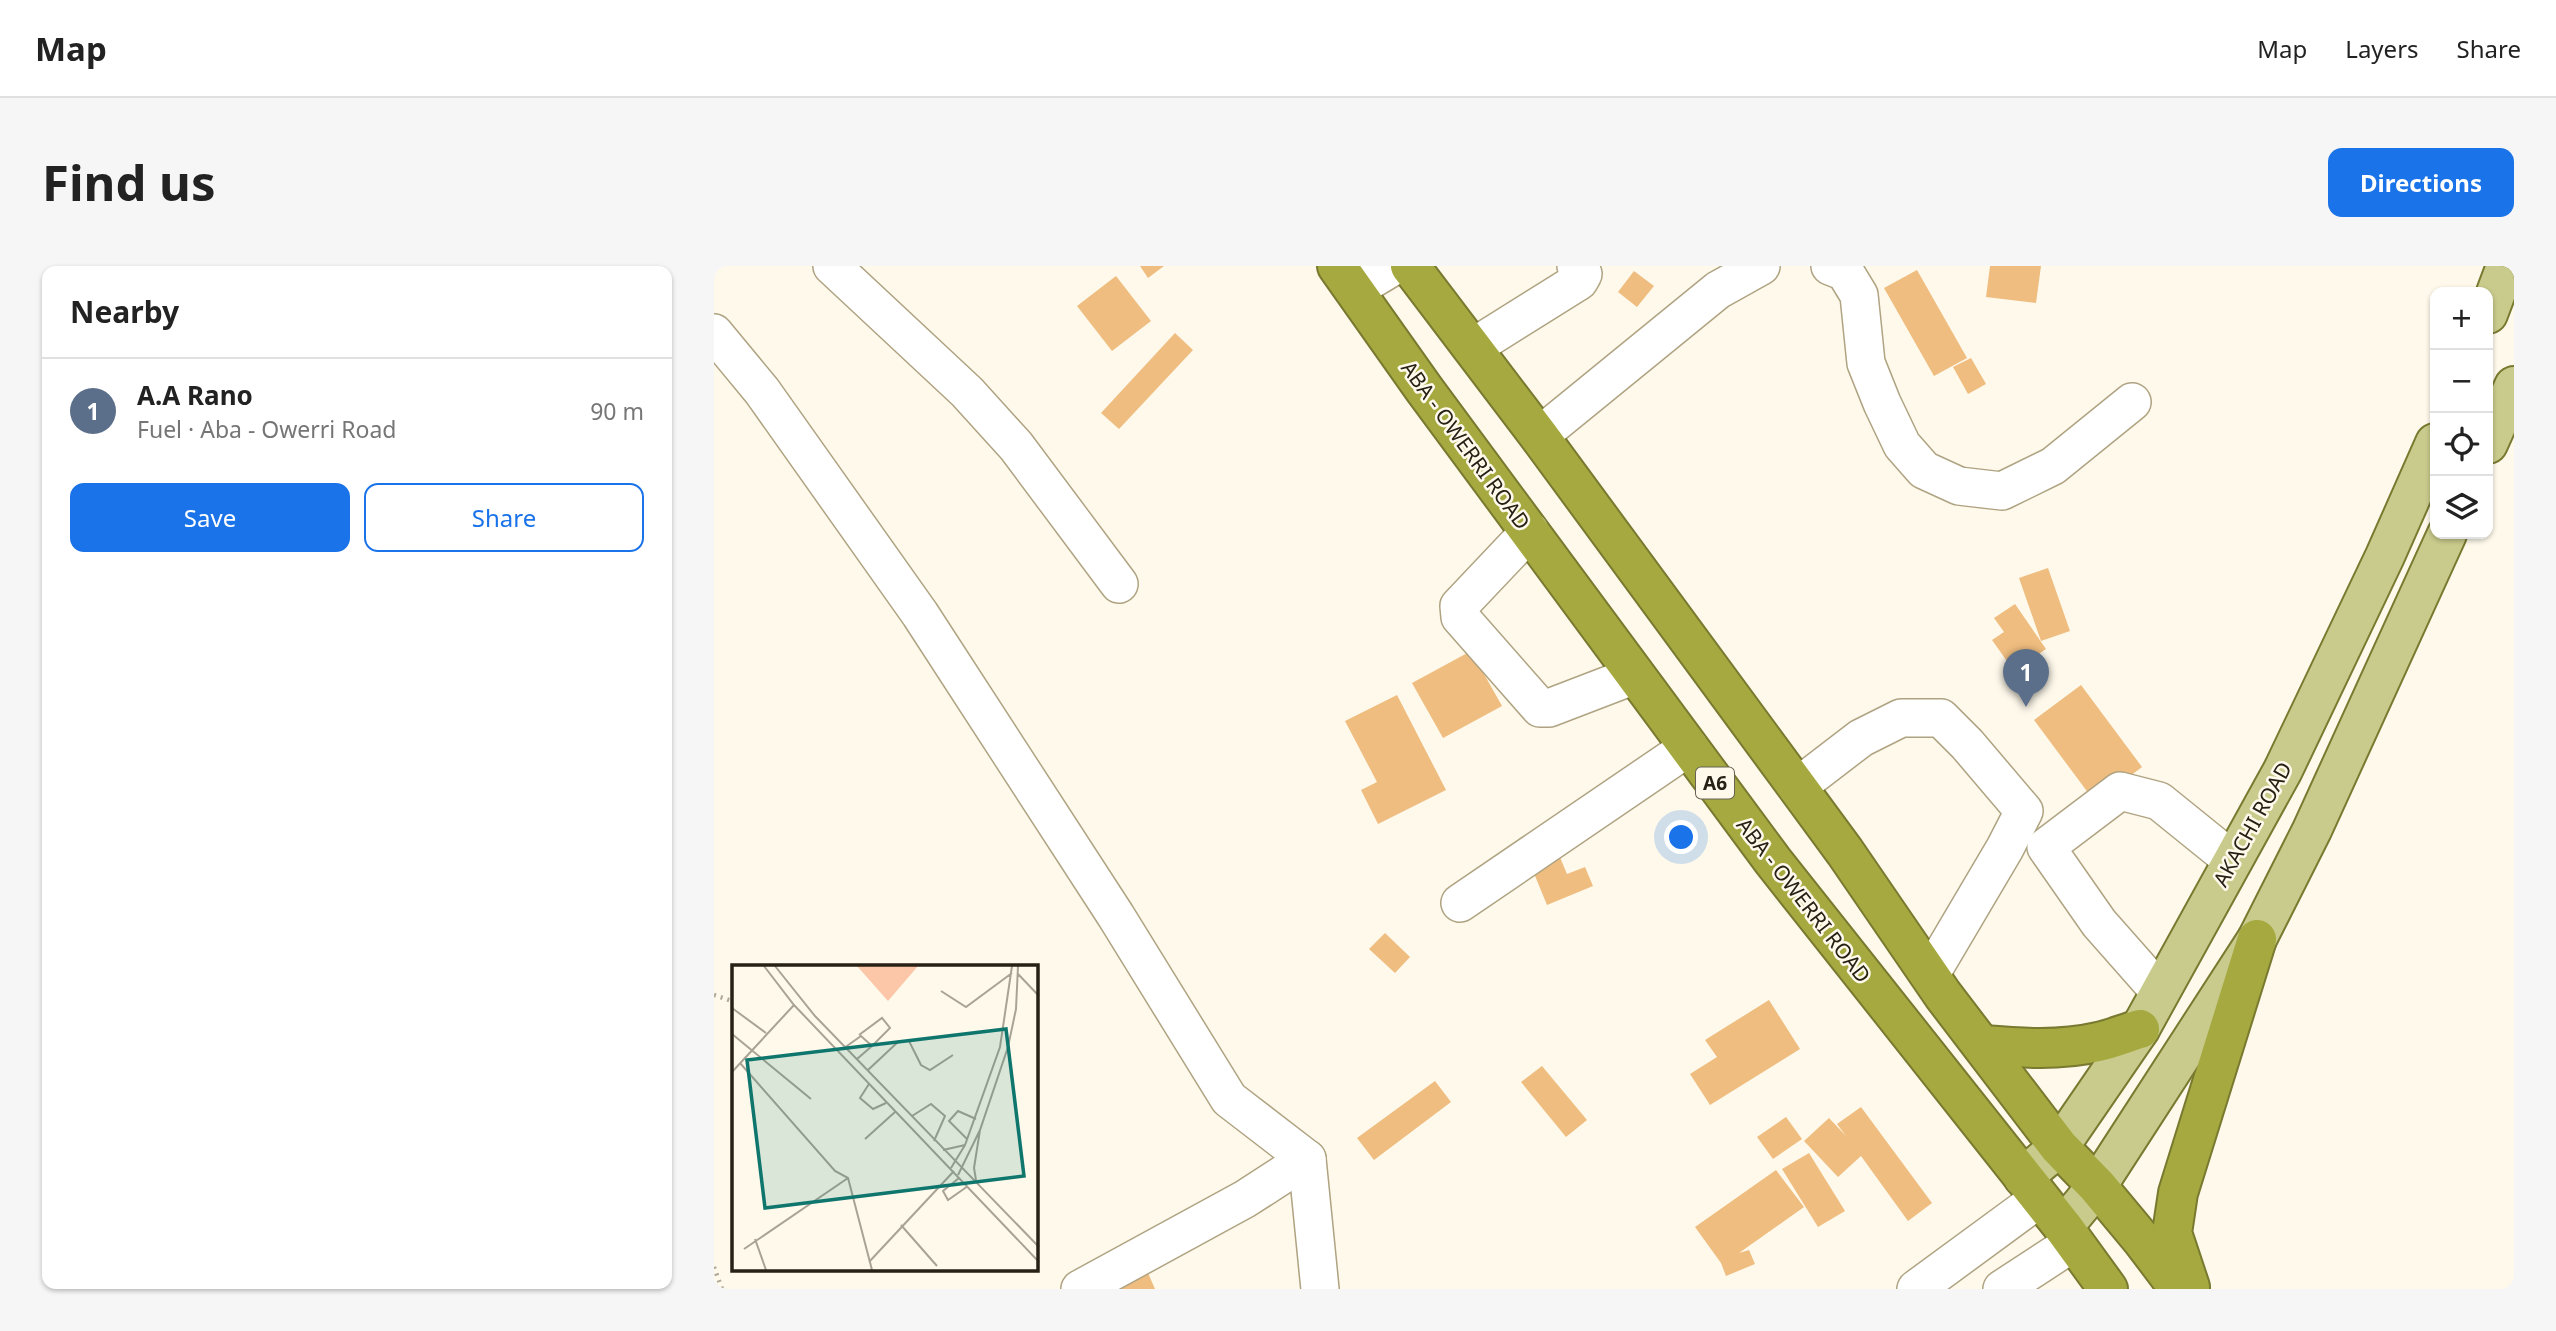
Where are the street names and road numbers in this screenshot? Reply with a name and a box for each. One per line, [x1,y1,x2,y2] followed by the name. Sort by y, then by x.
[1395,355,1537,535] street label: ABA - OWERRI ROAD
[2206,757,2298,891] street label: AKACHI ROAD
[1696,768,1734,798] road number: A6
[1731,812,1877,988] street label: ABA - OWERRI ROAD

